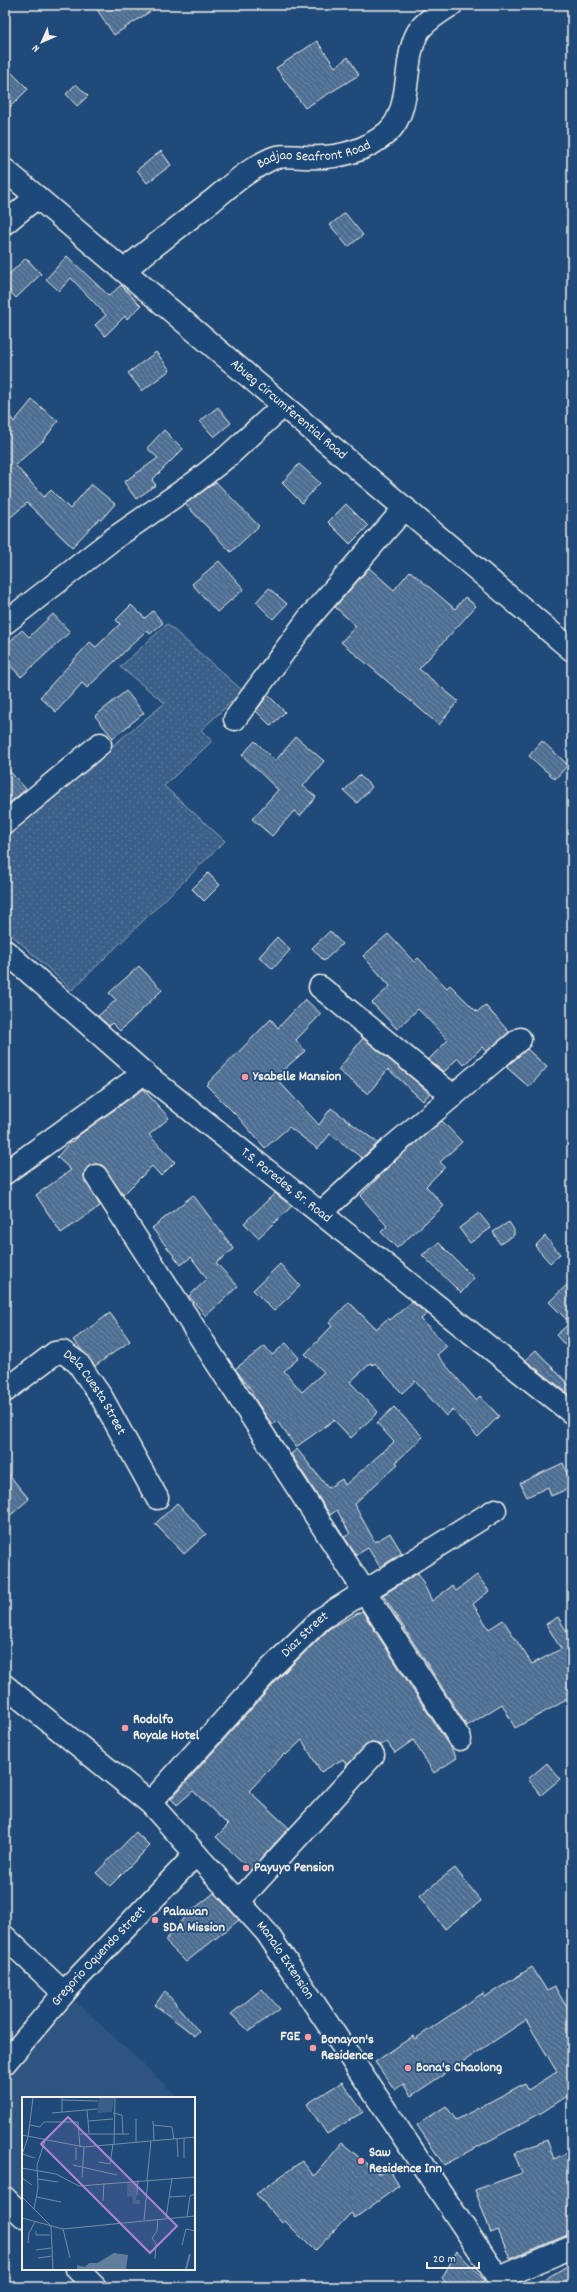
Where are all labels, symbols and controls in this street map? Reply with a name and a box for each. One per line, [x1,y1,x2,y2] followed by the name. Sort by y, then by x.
[22,22,62,62] north arrow
[28,40,44,55] text: N
[253,136,374,174] street label: Badjao Seafront Road
[225,354,351,465] street label: Abueg Circumferential Road
[252,1067,342,1087] place label: Ysabelle Mansion
[240,1072,250,1082] marker: Ysabelle Mansion
[236,1143,336,1228] street label: T.S. Paredes, Sr. Road
[59,1345,131,1439] street label: Dela Cuesta Street
[277,1607,332,1662] street label: Diaz Street
[133,1710,200,1746] place label: Rodolfo Royale Hotel
[120,1723,130,1733] marker: Rodolfo Royale Hotel
[254,1858,334,1878] place label: Payuyo Pension
[241,1863,251,1873] marker: Payuyo Pension
[47,1902,151,2011] street label: Gregorio Oquendo Street
[163,1902,226,1938] place label: Palawan SDA Mission
[150,1915,160,1925] marker: Palawan SDA Mission
[251,1917,319,2004] street label: Manalo Extension
[280,2027,301,2047] place label: FGE
[321,2030,374,2066] place label: Bonayon's Residence
[303,2032,313,2042] marker: FGE
[308,2043,318,2053] marker: Bonayon's Residence
[416,2058,502,2078] place label: Bona's Chaolong
[403,2063,413,2073] marker: Bona's Chaolong
[22,2097,195,2270] inset map
[369,2143,442,2179] place label: Saw Residence Inn
[356,2156,366,2166] marker: Saw Residence Inn
[427,2244,479,2270] scale bar
[433,2251,456,2268] text: 20 m

